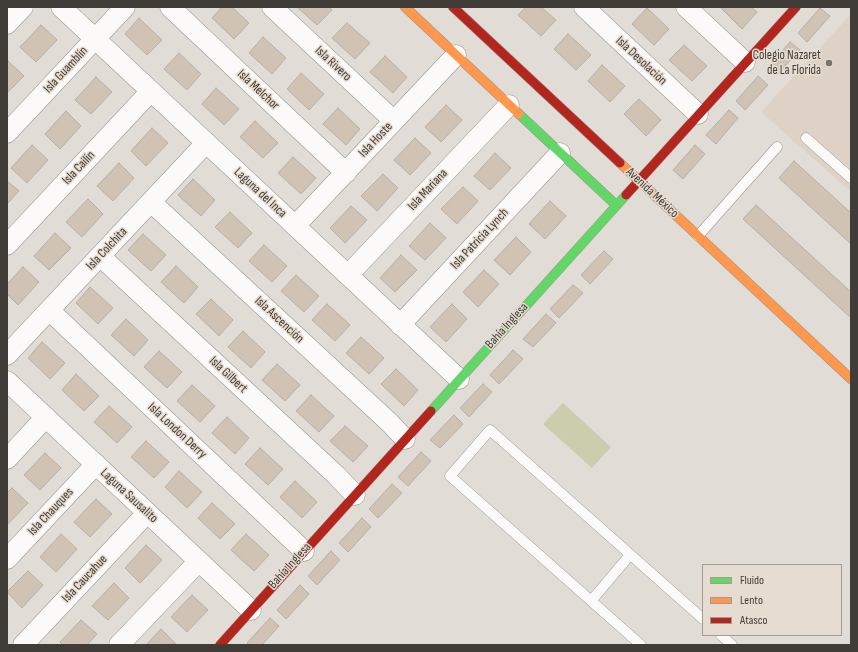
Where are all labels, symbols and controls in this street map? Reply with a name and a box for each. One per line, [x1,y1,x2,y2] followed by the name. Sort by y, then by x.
[612,33,670,89] street label: Isla Desolación
[311,43,355,85] street label: Isla Rivero
[41,44,91,96] street label: Isla Guamblín
[753,48,821,79] place label: Colegio Nazaret de La Florida
[824,58,834,68] marker: Colegio Nazaret de La Florida
[234,67,282,113] street label: Isla Melchor
[356,119,396,161] street label: Isla Hoste
[59,148,99,188] street label: Isla Cailín
[230,165,290,221] street label: Laguna del Inca
[622,165,682,221] street label: Avenida México
[405,166,451,214] street label: Isla Mariana
[448,205,512,273] street label: Isla Patricia Lynch
[83,224,131,274] street label: Isla Colchita
[251,293,307,347] street label: Isla Ascención
[482,300,532,352] street label: Bahía Inglesa
[206,353,250,397] street label: Isla Gilbert
[144,400,210,462] street label: Isla London Derry
[97,465,161,527] street label: Laguna Sausalito
[25,485,77,539] street label: Isla Chauques
[265,540,315,592] street label: Bahía Inglesa
[59,552,111,606] street label: Isla Caucahue
[702,564,842,636] legend
[740,573,764,588] text: Fluido
[740,593,763,608] text: Lento
[740,613,767,628] text: Atasco

